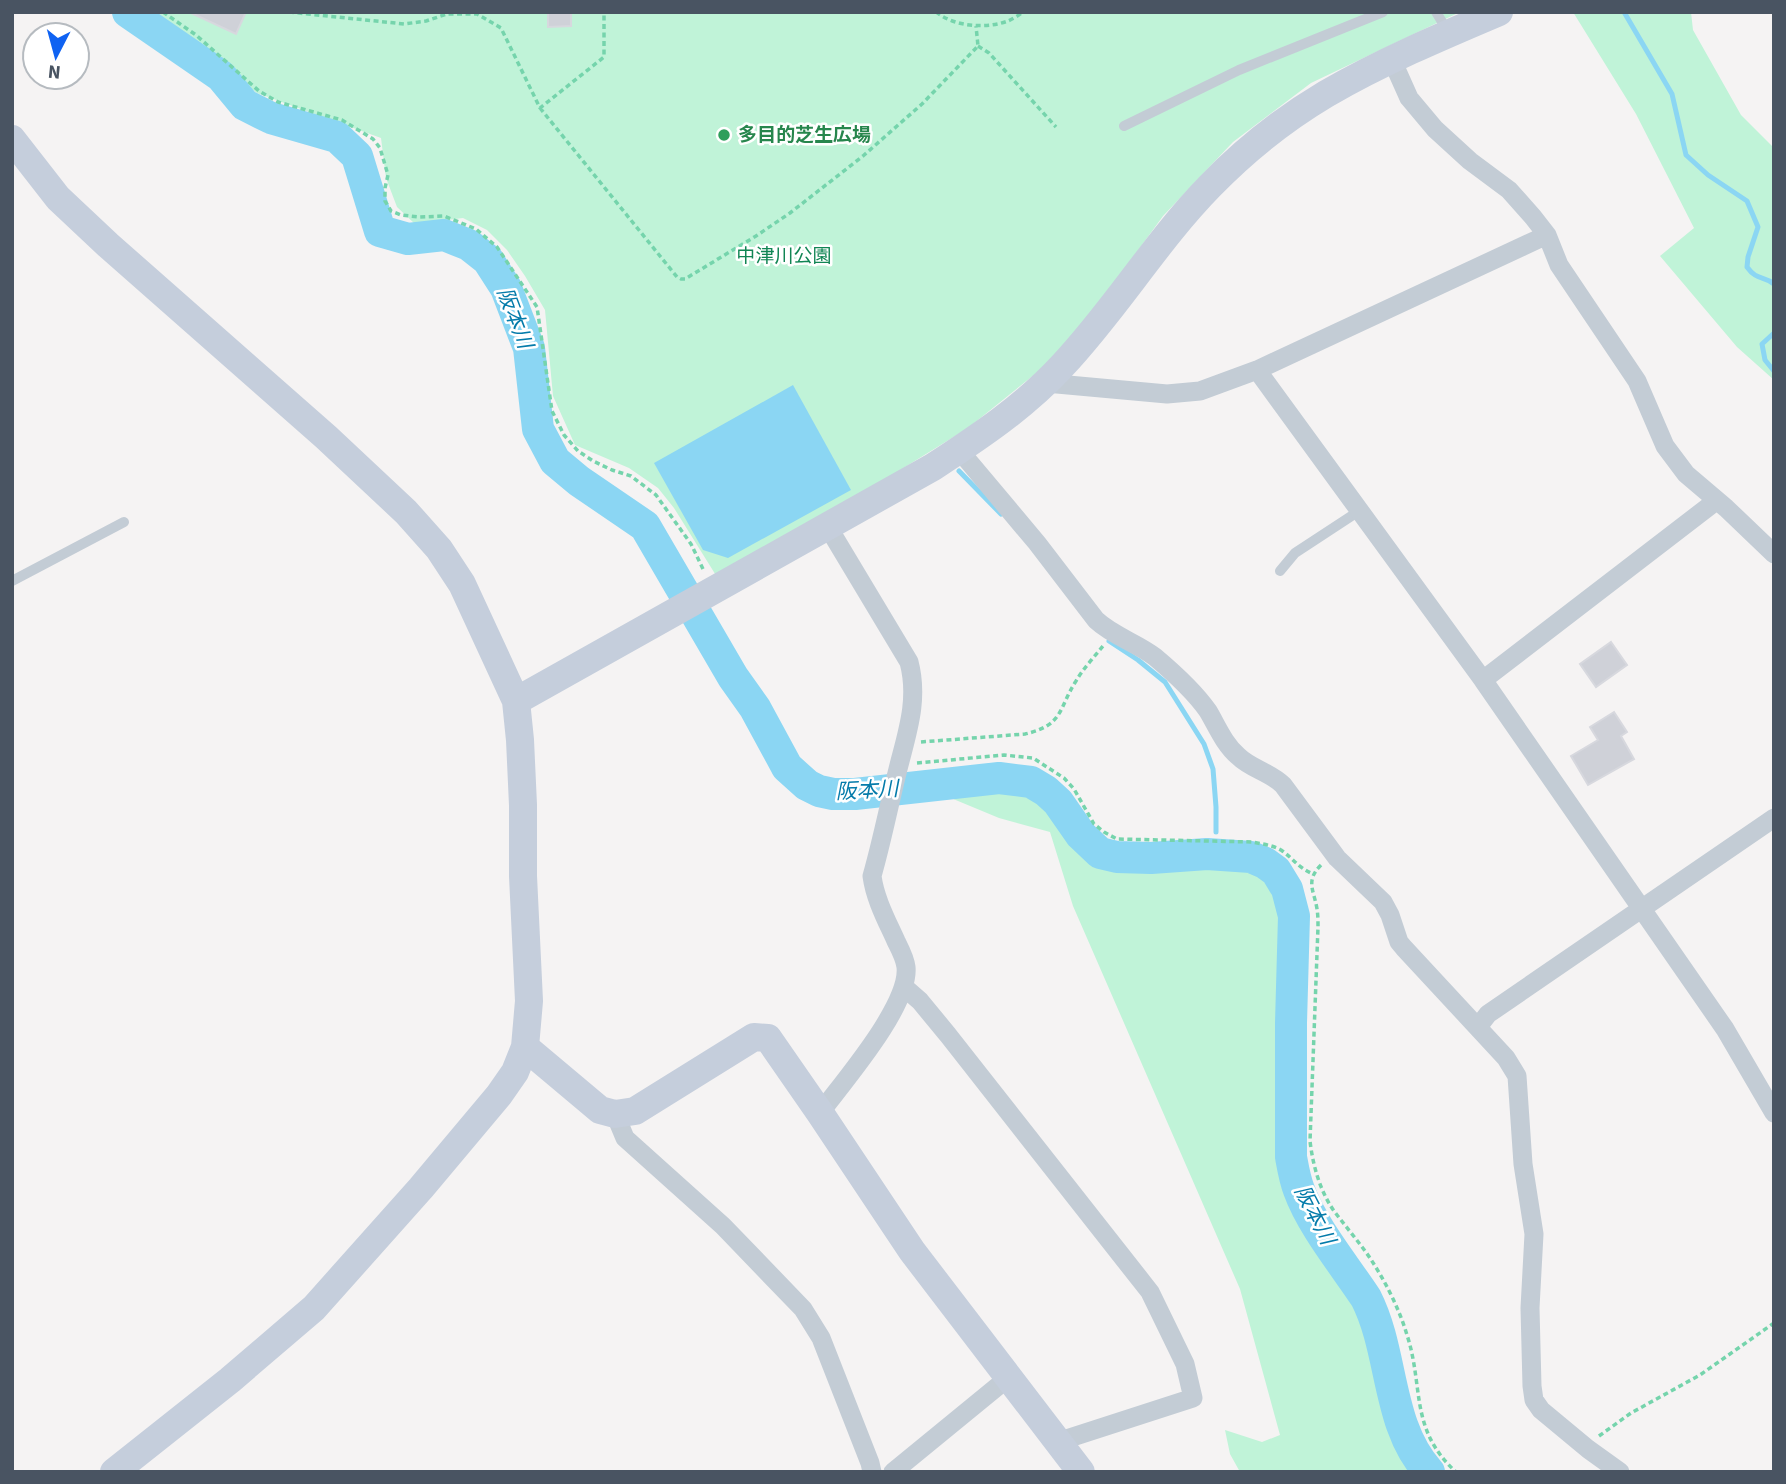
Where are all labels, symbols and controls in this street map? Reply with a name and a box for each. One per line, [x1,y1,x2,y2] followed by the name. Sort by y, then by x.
[21,21,91,91] north arrow
[47,57,62,86] text: N
[738,122,871,149] place label: 多目的芝生広場
[716,127,732,143] marker: 多目的芝生広場
[736,243,832,270] park label: 中津川公園
[490,283,541,355] water label: 阪本川
[835,773,901,807] water label: 阪本川
[1287,1180,1344,1252] water label: 阪本川

